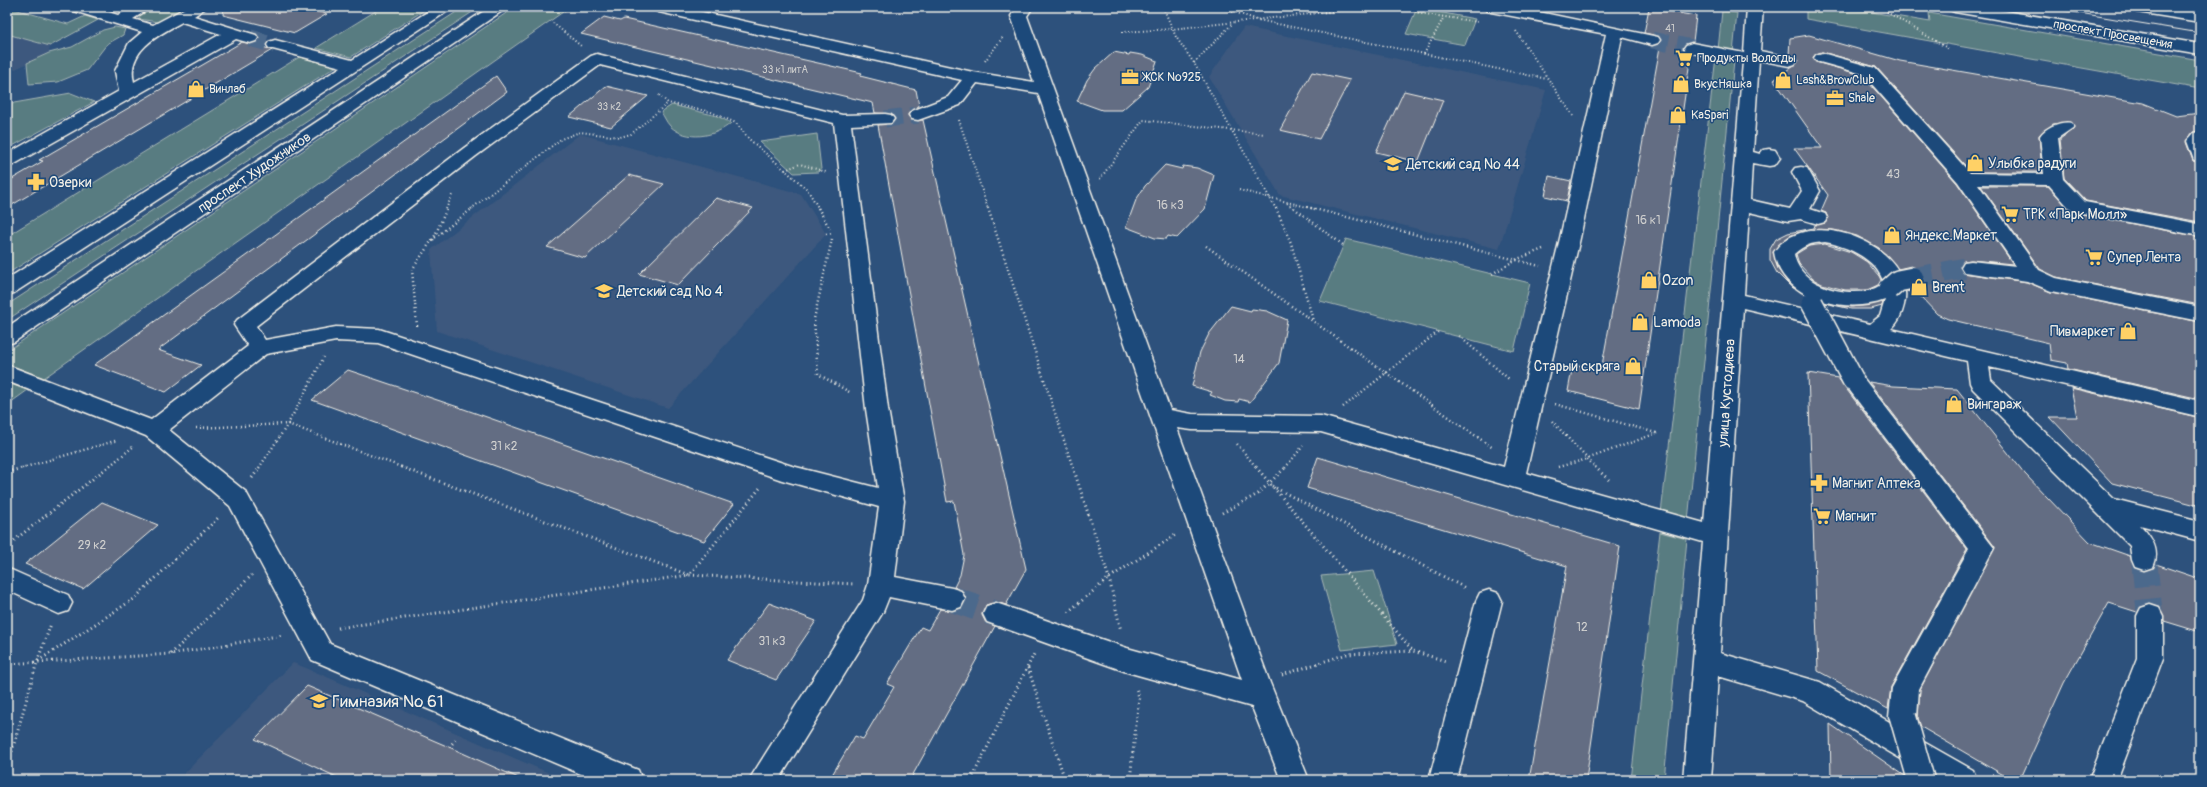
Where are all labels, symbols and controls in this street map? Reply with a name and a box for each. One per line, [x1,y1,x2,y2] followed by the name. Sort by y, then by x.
[2052,17,2174,52] street label: проспект Просвещения
[1665,23,1675,35] house number: 41
[1674,48,1694,68] supermarket icon: Продукты Вологды
[1697,51,1796,66] place label: Продукты Вологды
[762,64,808,76] house number: 33 к1 литА
[1120,67,1140,87] office icon: ЖСК №925
[1141,70,1201,85] place label: ЖСК №925
[1773,70,1793,90] shop icon: Lash&BrowClub
[1796,73,1874,88] place label: Lash&BrowClub
[1671,74,1691,94] shop icon: ВкусНяшка
[1694,77,1752,92] place label: ВкусНяшка
[186,79,206,99] shop icon: Винлаб
[209,82,246,97] place label: Винлаб
[1825,88,1845,108] office icon: Shale
[1848,91,1875,106] place label: Shale
[597,101,621,113] house number: 33 к2
[1668,105,1688,125] shop icon: KaSpari
[1691,108,1728,123] place label: KaSpari
[194,128,314,217] street label: проспект Художников
[1965,153,1985,173] shop icon: Улыбка радуги
[1383,154,1403,174] school or university icon: Детский сад № 44
[1988,155,2076,172] place label: Улыбка радуги
[1405,156,1520,173] place label: Детский сад № 44
[1886,167,1900,182] house number: 43
[26,172,46,192] pharmacy icon: Озерки
[49,174,92,191] place label: Озерки
[1156,198,1184,213] house number: 16 к3
[2000,204,2020,224] supermarket icon: ТРК «Парк Молл»
[2023,206,2127,223] place label: ТРК «Парк Молл»
[1635,213,1661,228] house number: 16 к1
[1882,225,1902,245] shop icon: Яндекс.Маркет
[1905,227,1997,244] place label: Яндекс.Маркет
[2084,247,2104,267] supermarket icon: Супер Лента
[2107,249,2181,266] place label: Супер Лента
[1639,270,1659,290] shop icon: Ozon
[1662,272,1694,289] place label: Ozon
[1909,277,1929,297] shop icon: Brent
[1932,279,1965,296] place label: Brent
[594,281,614,301] school or university icon: Детский сад № 4
[616,283,723,300] place label: Детский сад № 4
[1630,312,1650,332] shop icon: Lamoda
[1653,314,1701,331] place label: Lamoda
[2118,321,2138,341] shop icon: Пивмаркет
[2050,323,2115,340] place label: Пивмаркет
[1714,338,1739,449] street label: улица Кустодиева
[1233,352,1245,367] house number: 14
[1623,356,1643,376] shop icon: Старый скряга
[1534,358,1620,375] place label: Старый скряга
[1944,394,1964,414] shop icon: Вингараж
[1967,396,2022,413] place label: Вингараж
[491,439,518,454] house number: 31 к2
[1809,473,1829,493] pharmacy icon: Магнит Аптека
[1832,475,1921,492] place label: Магнит Аптека
[1812,506,1832,526] supermarket icon: Магнит
[1835,508,1877,525] place label: Магнит
[78,538,106,553] house number: 29 к2
[1576,620,1588,635] house number: 12
[759,634,786,649] house number: 31 к3
[309,691,329,711] school or university icon: Гимназия № 61
[332,691,444,712] place label: Гимназия № 61

